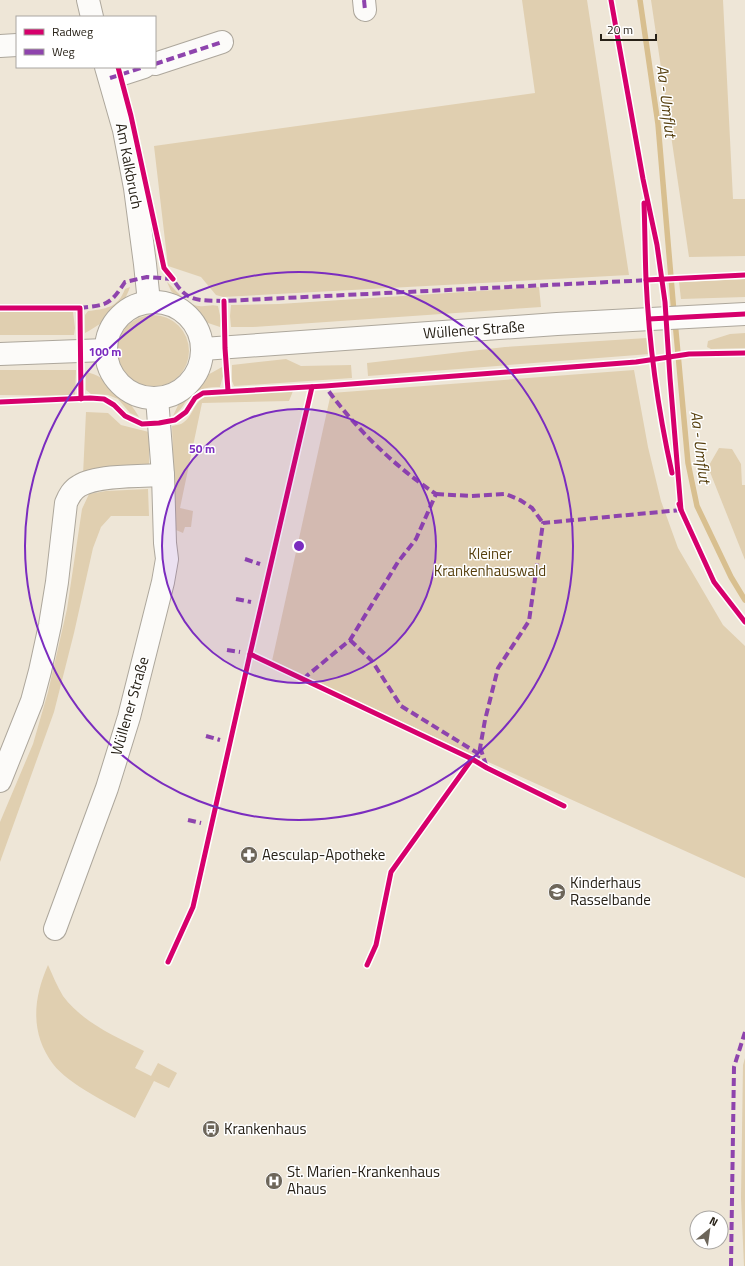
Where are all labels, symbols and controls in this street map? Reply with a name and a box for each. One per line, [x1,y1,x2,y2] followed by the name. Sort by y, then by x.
[16,16,156,68] legend
[601,16,656,42] scale bar
[607,20,633,39] text: 20 m
[52,22,93,41] text: Radweg
[52,42,75,61] text: Weg
[651,64,684,140] water label: Aa - Umflut
[110,121,149,211] street label: Am Kalkbruch
[422,314,526,345] street label: Wüllener Straße
[89,342,121,361] text: 100 m
[685,410,718,486] water label: Aa - Umflut
[189,439,215,458] text: 50 m
[292,539,306,553] centre of rings
[434,542,546,582] park label: Kleiner Krankenhauswald
[104,654,155,758] street label: Wüllener Straße
[262,843,385,866] place label: Aesculap-Apotheke
[239,845,259,865] pharmacy icon: Aesculap-Apotheke
[570,871,651,911] place label: Kinderhaus Rasselbande
[547,882,567,902] school or university icon: Kinderhaus Rasselbande
[224,1117,306,1140] place label: Krankenhaus
[201,1119,221,1139] bus stop icon: Krankenhaus
[287,1160,440,1200] place label: St. Marien-Krankenhaus Ahaus
[264,1171,284,1191] hospital icon: St. Marien-Krankenhaus Ahaus
[689,1210,729,1250] north arrow
[707,1212,721,1230] text: N

